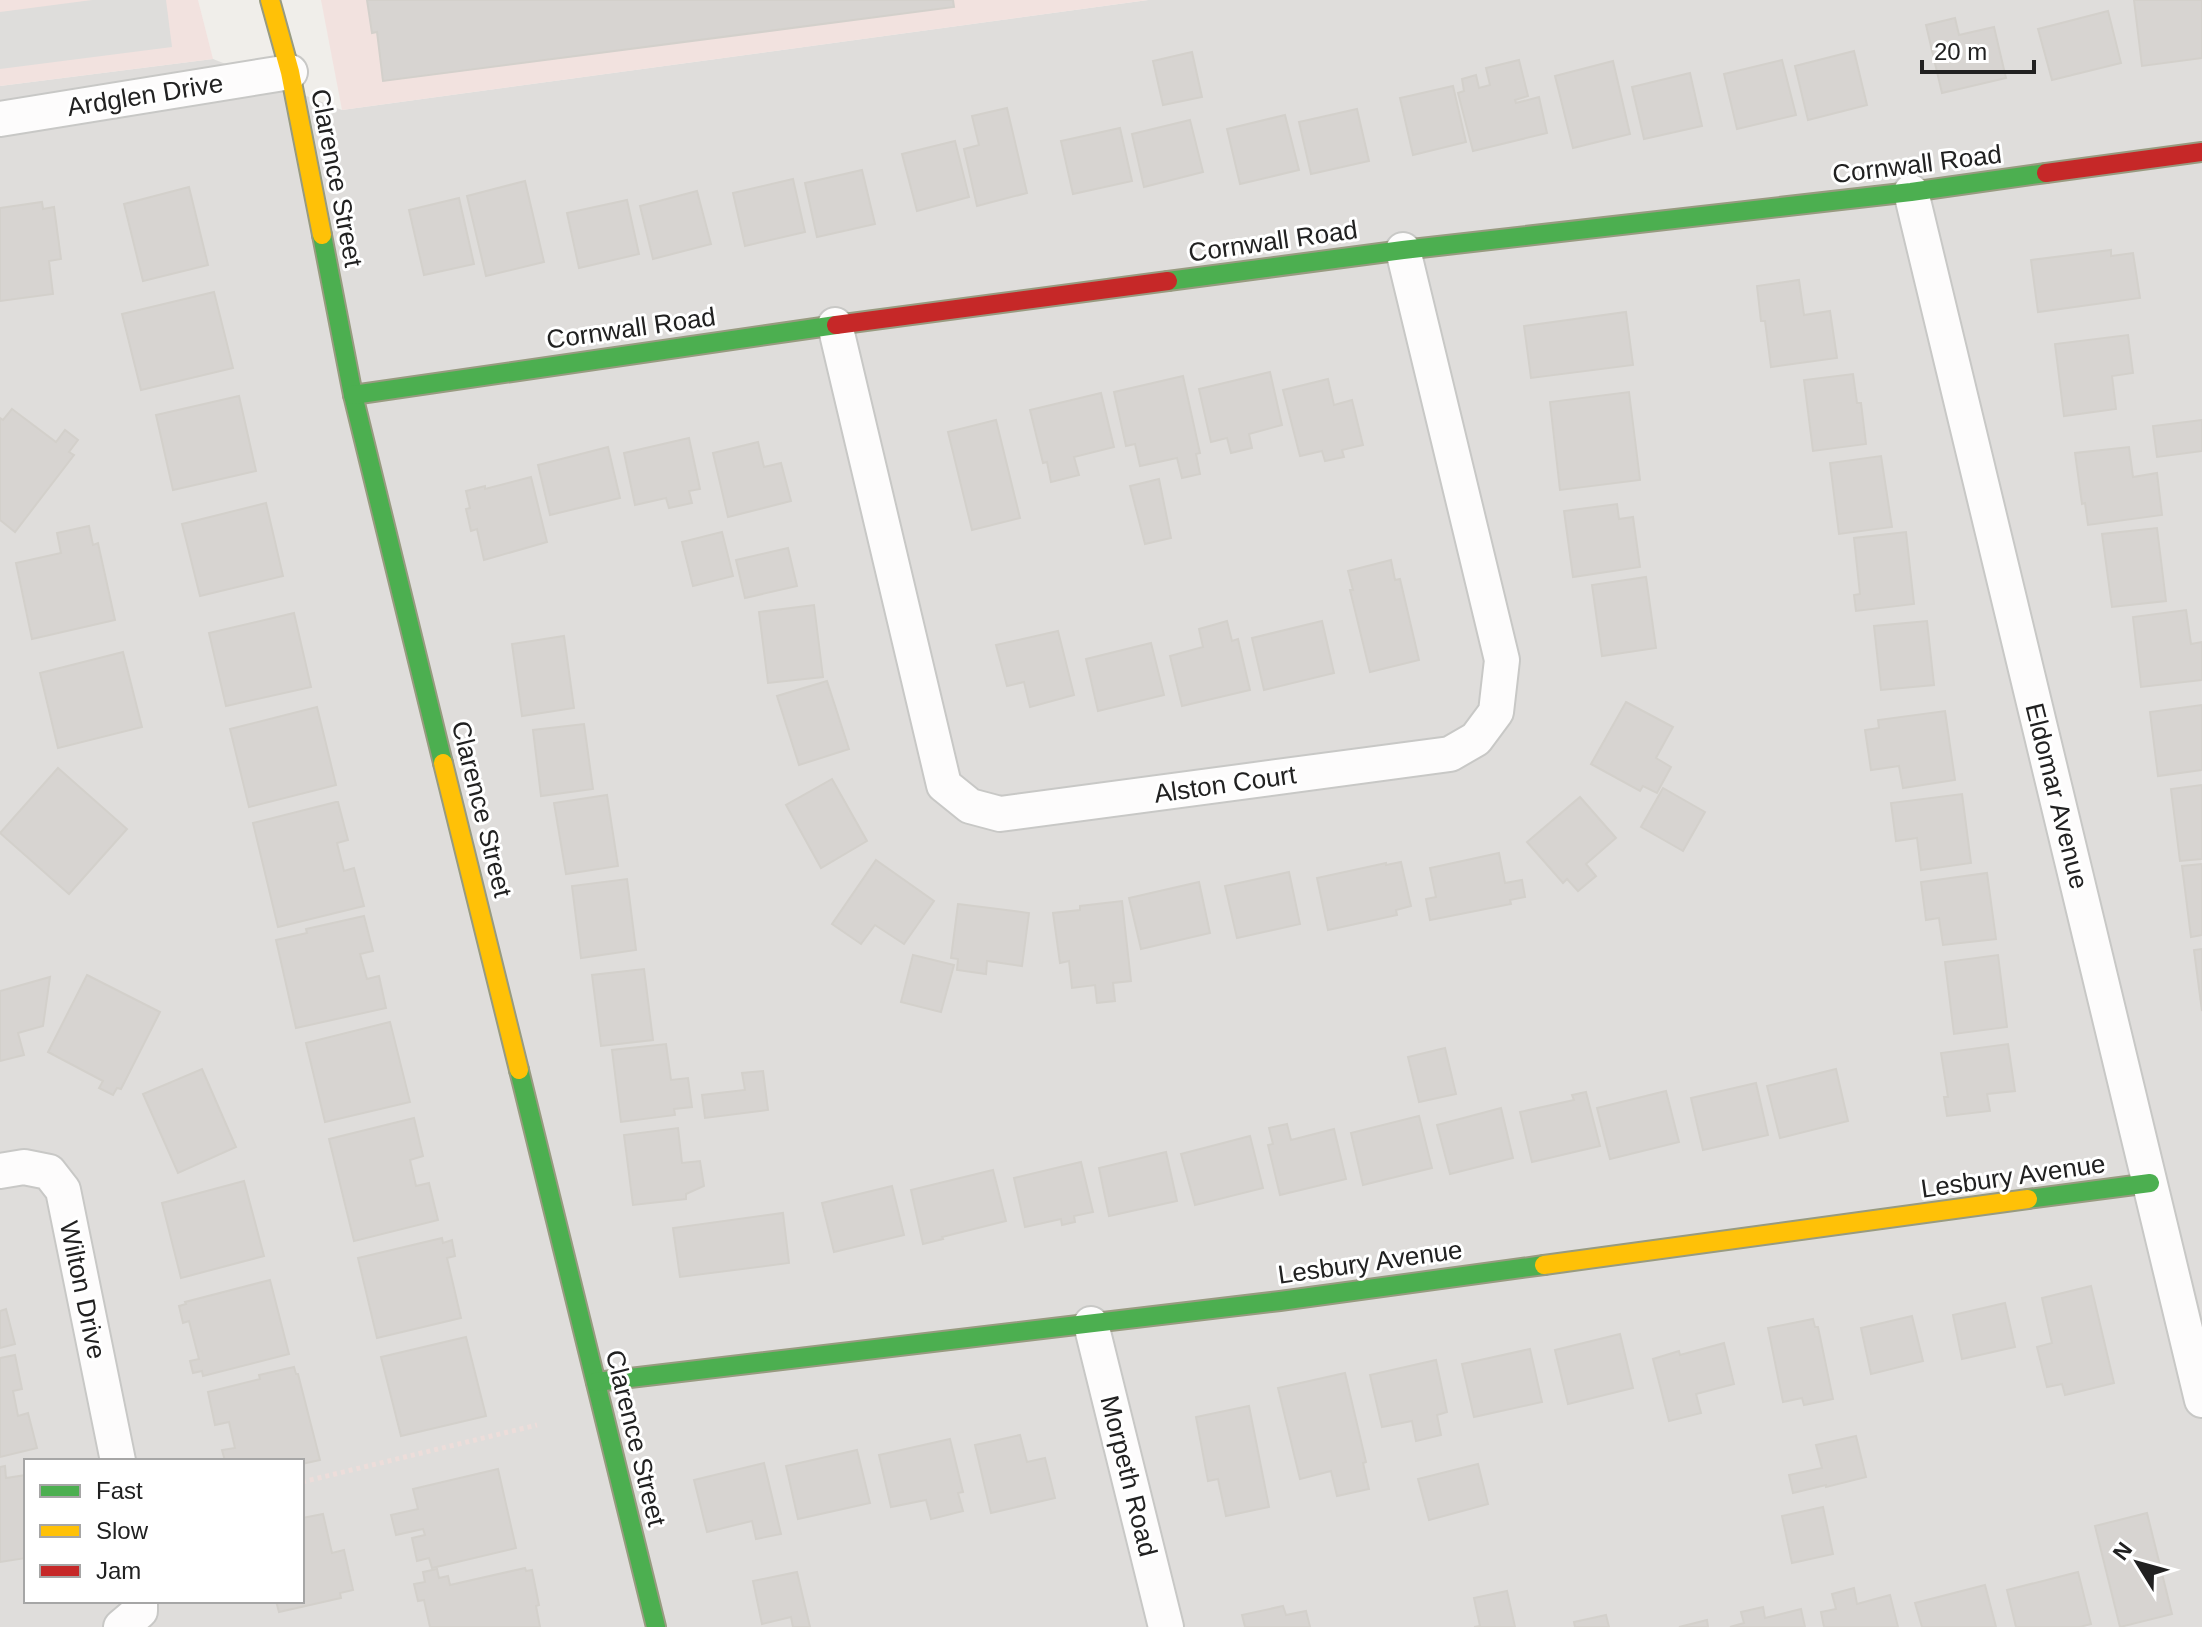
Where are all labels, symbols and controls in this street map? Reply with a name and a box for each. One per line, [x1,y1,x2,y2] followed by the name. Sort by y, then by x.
[1922,24,2034,74] scale bar
[1934,38,1987,65] text: 20 m
[65,68,225,122] street label: Ardglen Drive
[305,86,369,270] street label: Clarence Street
[1831,139,2003,189] street label: Cornwall Road
[1186,214,1360,268] street label: Cornwall Road
[544,301,718,355] street label: Cornwall Road
[2019,700,2095,892] street label: Eldomar Avenue
[446,718,519,901] street label: Clarence Street
[1152,759,1299,809] street label: Alston Court
[1919,1148,2107,1204] street label: Lesbury Avenue
[54,1218,112,1362] street label: Wilton Drive
[1276,1234,1464,1290] street label: Lesbury Avenue
[600,1347,673,1530] street label: Clarence Street
[1095,1392,1163,1560] street label: Morpeth Road
[24,1459,304,1603] legend
[96,1477,143,1504] text: Fast
[96,1517,149,1544] text: Slow
[2098,1523,2178,1603] north arrow
[2108,1537,2137,1565] text: N
[96,1557,141,1584] text: Jam

